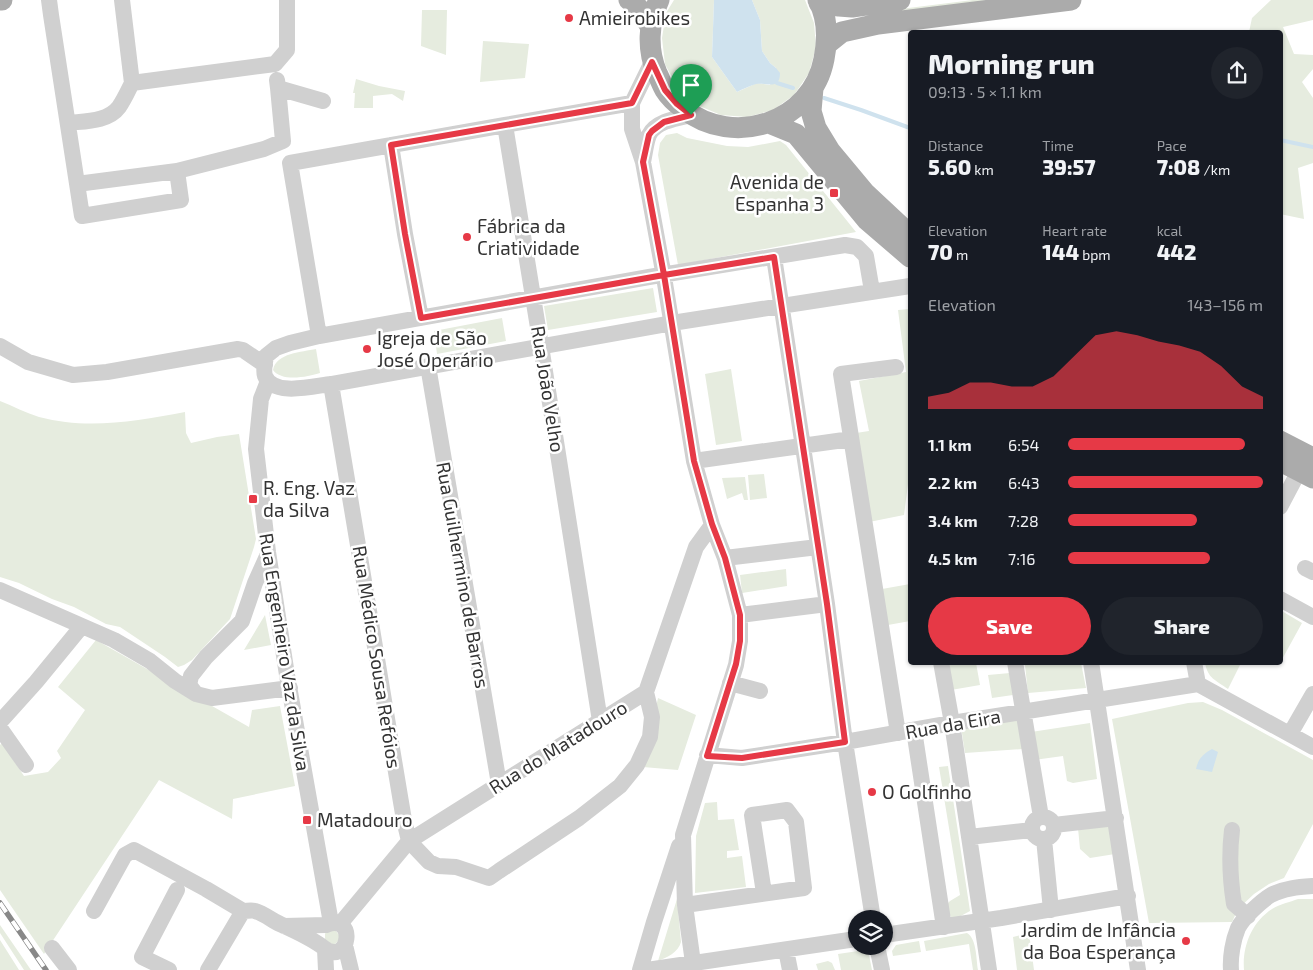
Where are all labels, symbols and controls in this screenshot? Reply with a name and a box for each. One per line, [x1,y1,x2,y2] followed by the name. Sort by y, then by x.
[579,6,690,29] place label: Amieirobikes
[563,12,575,24] marker: Amieirobikes
[928,46,1095,80] text: Morning run
[1211,47,1263,99] button: share
[670,64,712,115] pin
[677,71,705,99] icon: arrive
[928,82,1042,101] text: 09:13 · 5 × 1.1 km
[928,137,983,154] text: Distance
[1042,137,1074,154] text: Time
[1157,137,1187,154] text: Pace
[928,154,971,179] text: 5.60
[1042,154,1096,179] text: 39:57
[1157,154,1200,179] text: 7:08
[971,161,994,178] text: km
[1200,161,1230,178] text: /km
[730,170,824,215] place label: Avenida de Espanha 3
[828,187,840,199] marker: Avenida de Espanha 3
[477,214,580,259] place label: Fábrica da Criatividade
[928,222,987,239] text: Elevation
[1042,222,1107,239] text: Heart rate
[1157,222,1182,239] text: kcal
[461,231,473,243] marker: Fábrica da Criatividade
[928,239,953,264] text: 70
[1042,239,1079,264] text: 144
[1157,239,1196,264] text: 442
[953,246,968,263] text: m
[1079,246,1111,263] text: bpm
[928,295,996,314] text: Elevation
[1187,295,1263,314] text: 143–156 m
[527,324,570,454] street label: Rua João Velho
[377,326,493,371] place label: Igreja de São José Operário
[361,343,373,355] marker: Igreja de São José Operário
[928,435,972,454] text: 1.1 km
[1008,435,1039,454] text: 6:54
[432,460,495,690] street label: Rua Guilhermino de Barros
[928,473,977,492] text: 2.2 km
[1008,473,1040,492] text: 6:43
[263,476,355,521] place label: R. Eng. Vaz da Silva
[247,493,259,505] marker: R. Eng. Vaz da Silva
[928,511,978,530] text: 3.4 km
[1008,511,1039,530] text: 7:28
[255,531,316,773] street label: Rua Engenheiro Vaz da Silva
[349,544,406,770] street label: Rua Médico Sousa Refóios
[928,549,977,568] text: 4.5 km
[1008,549,1036,568] text: 7:16
[928,597,1091,655] button: Save
[1101,597,1263,655] button: Share
[484,695,631,798] street label: Rua do Matadouro
[904,704,1002,743] street label: Rua da Eira
[882,780,972,803] place label: O Golfinho
[866,786,878,798] marker: O Golfinho
[317,808,412,831] place label: Matadouro
[301,814,313,826] marker: Matadouro
[848,910,893,955] map controls
[848,910,893,955] button: layers
[1021,918,1176,964] place label: Jardim de Infância da Boa Esperança
[1180,935,1192,947] marker: Jardim de Infância da Boa Esperança

